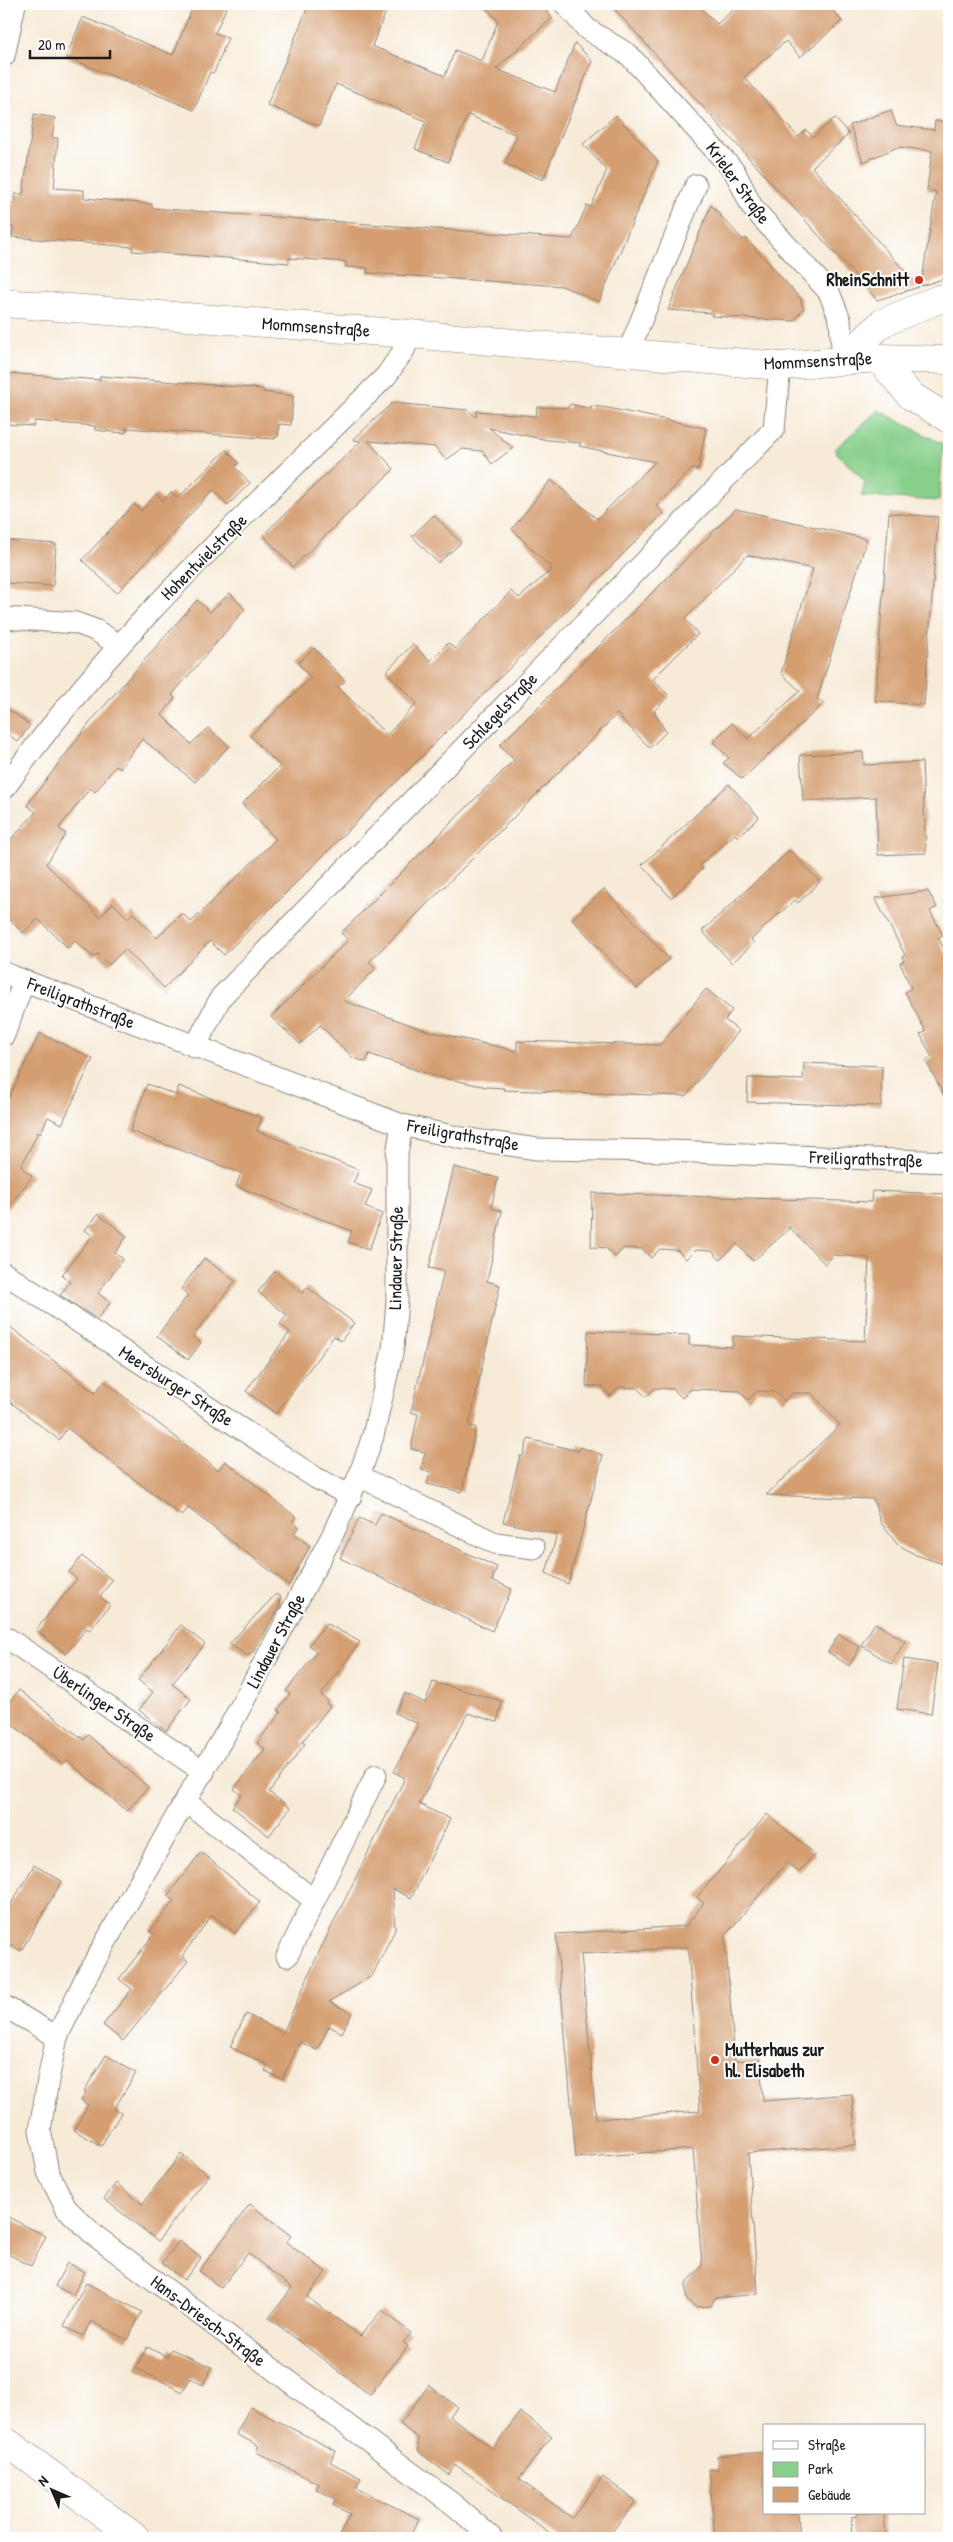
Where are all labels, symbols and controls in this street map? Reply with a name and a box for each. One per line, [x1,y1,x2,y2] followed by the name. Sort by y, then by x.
[30,28,110,60] scale bar
[38,34,65,55] text: 20 m
[700,137,777,229] street label: Krieler Straße
[827,267,910,292] place label: RheinSchnitt
[913,274,925,286] marker: RheinSchnitt
[261,310,371,343] street label: Mommsenstraße
[763,345,873,376] street label: Mommsenstraße
[155,508,252,605] street label: Hohentwielstraße
[456,667,543,755] street label: Schlegelstraße
[23,970,139,1034] street label: Freiligrathstraße
[404,1112,521,1157] street label: Freiligrathstraße
[808,1144,923,1173] street label: Freiligrathstraße
[382,1206,409,1310] street label: Lindauer Straße
[114,1339,238,1432] street label: Meersburger Straße
[240,1589,311,1692] street label: Lindauer Straße
[48,1660,161,1747] street label: Überlinger Straße
[725,2037,824,2083] place label: Mutterhaus zur hl. Elisabeth
[709,2054,721,2066] marker: Mutterhaus zur hl. Elisabeth
[146,2269,271,2372] street label: Hans-Driesch-Straße
[763,2424,926,2514] legend
[808,2434,846,2455] text: Straße
[808,2458,833,2479] text: Park
[28,2464,78,2514] north arrow
[33,2471,52,2490] text: N
[808,2484,851,2505] text: Gebäude

